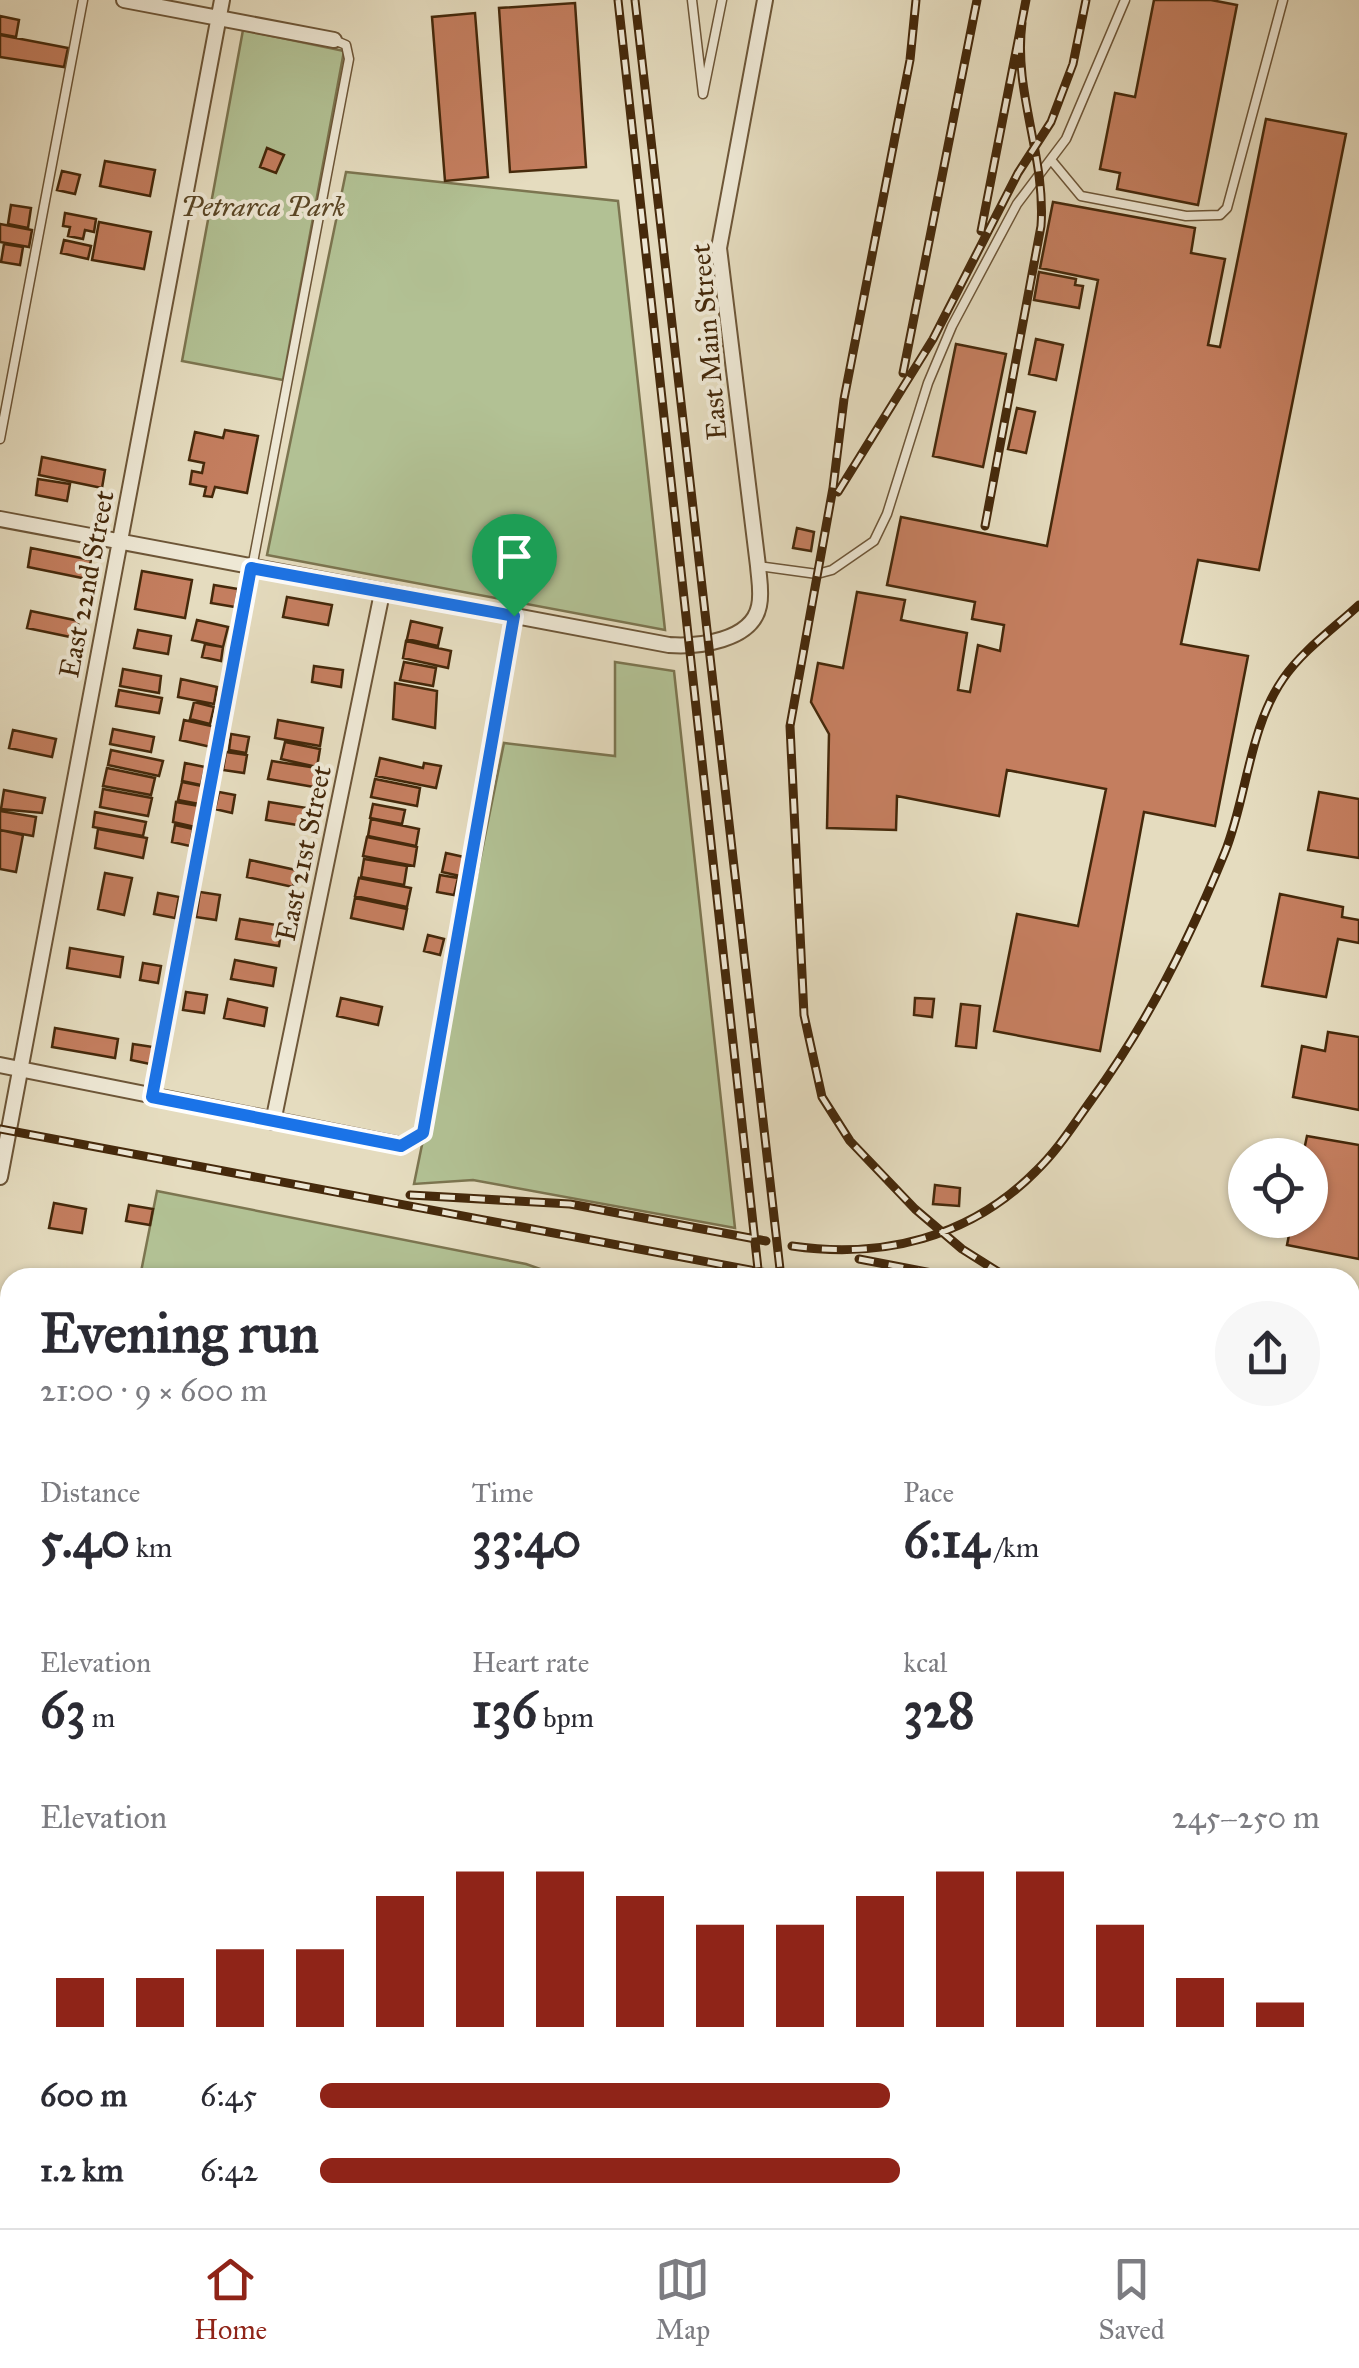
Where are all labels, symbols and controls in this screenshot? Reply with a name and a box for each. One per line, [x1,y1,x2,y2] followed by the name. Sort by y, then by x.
[181,189,346,224] park label: Petrarca Park
[682,242,735,442] street label: East Main Street
[51,487,122,681] street label: East 22nd Street
[472,514,557,617] pin
[487,529,542,584] icon: arrive
[268,762,339,944] street label: East 21st Street
[1228,1138,1328,1238] map controls
[1228,1138,1328,1238] button: locate
[40,1300,319,1367] text: Evening run
[1215,1301,1320,1406] button: share
[40,1371,267,1410] text: 21:00 · 9 × 600 m
[40,1475,140,1510] text: Distance
[472,1475,534,1510] text: Time
[903,1475,954,1510] text: Pace
[40,1510,130,1571] text: 5.40
[472,1510,581,1571] text: 33:40
[903,1510,989,1571] text: 6:14
[130,1530,172,1565] text: km
[989,1530,1039,1565] text: /km
[40,1645,151,1680] text: Elevation
[472,1645,589,1680] text: Heart rate
[903,1645,947,1680] text: kcal
[40,1680,86,1741] text: 63
[472,1680,537,1741] text: 136
[903,1680,975,1741] text: 328
[86,1700,115,1735] text: m
[537,1700,594,1735] text: bpm
[40,1798,167,1837] text: Elevation
[1172,1798,1320,1837] text: 245–250 m
[40,2076,127,2115] text: 600 m
[200,2076,257,2115] text: 6:45
[40,2151,124,2190] text: 1.2 km
[200,2151,258,2190] text: 6:42
[194,2252,267,2347] tab: Home
[655,2252,710,2347] tab: Map
[1098,2252,1165,2347] tab: Saved

